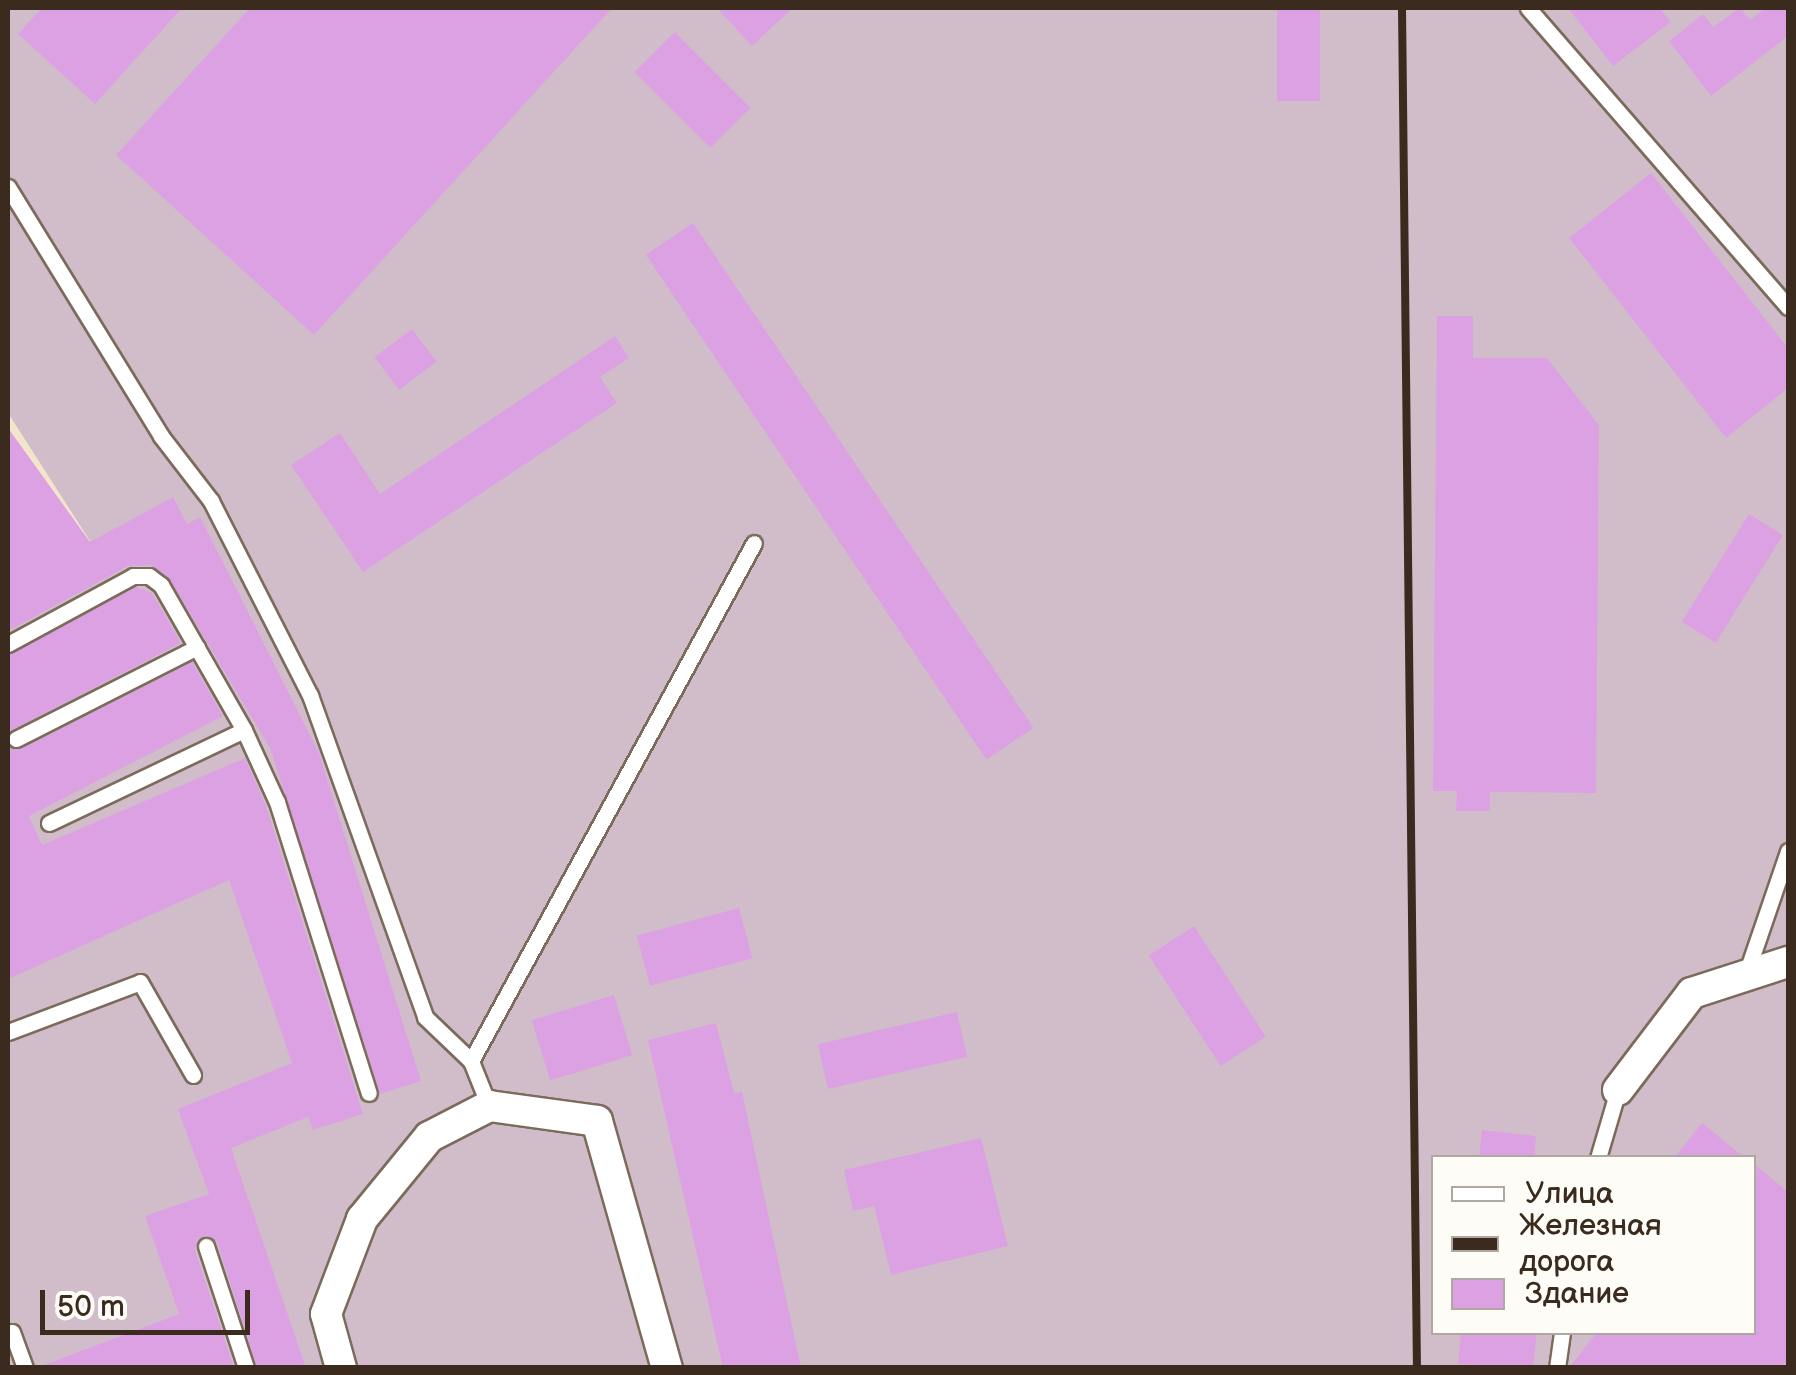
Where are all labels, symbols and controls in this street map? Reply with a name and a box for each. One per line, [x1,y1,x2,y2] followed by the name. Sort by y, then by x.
[1431,1155,1756,1335] legend
[1525,1176,1614,1212] text: Улица
[1519,1208,1662,1280] text: Железная дорога
[45,1270,255,1332] scale bar
[1525,1276,1629,1312] text: Здание
[57,1289,125,1325] text: 50 m

